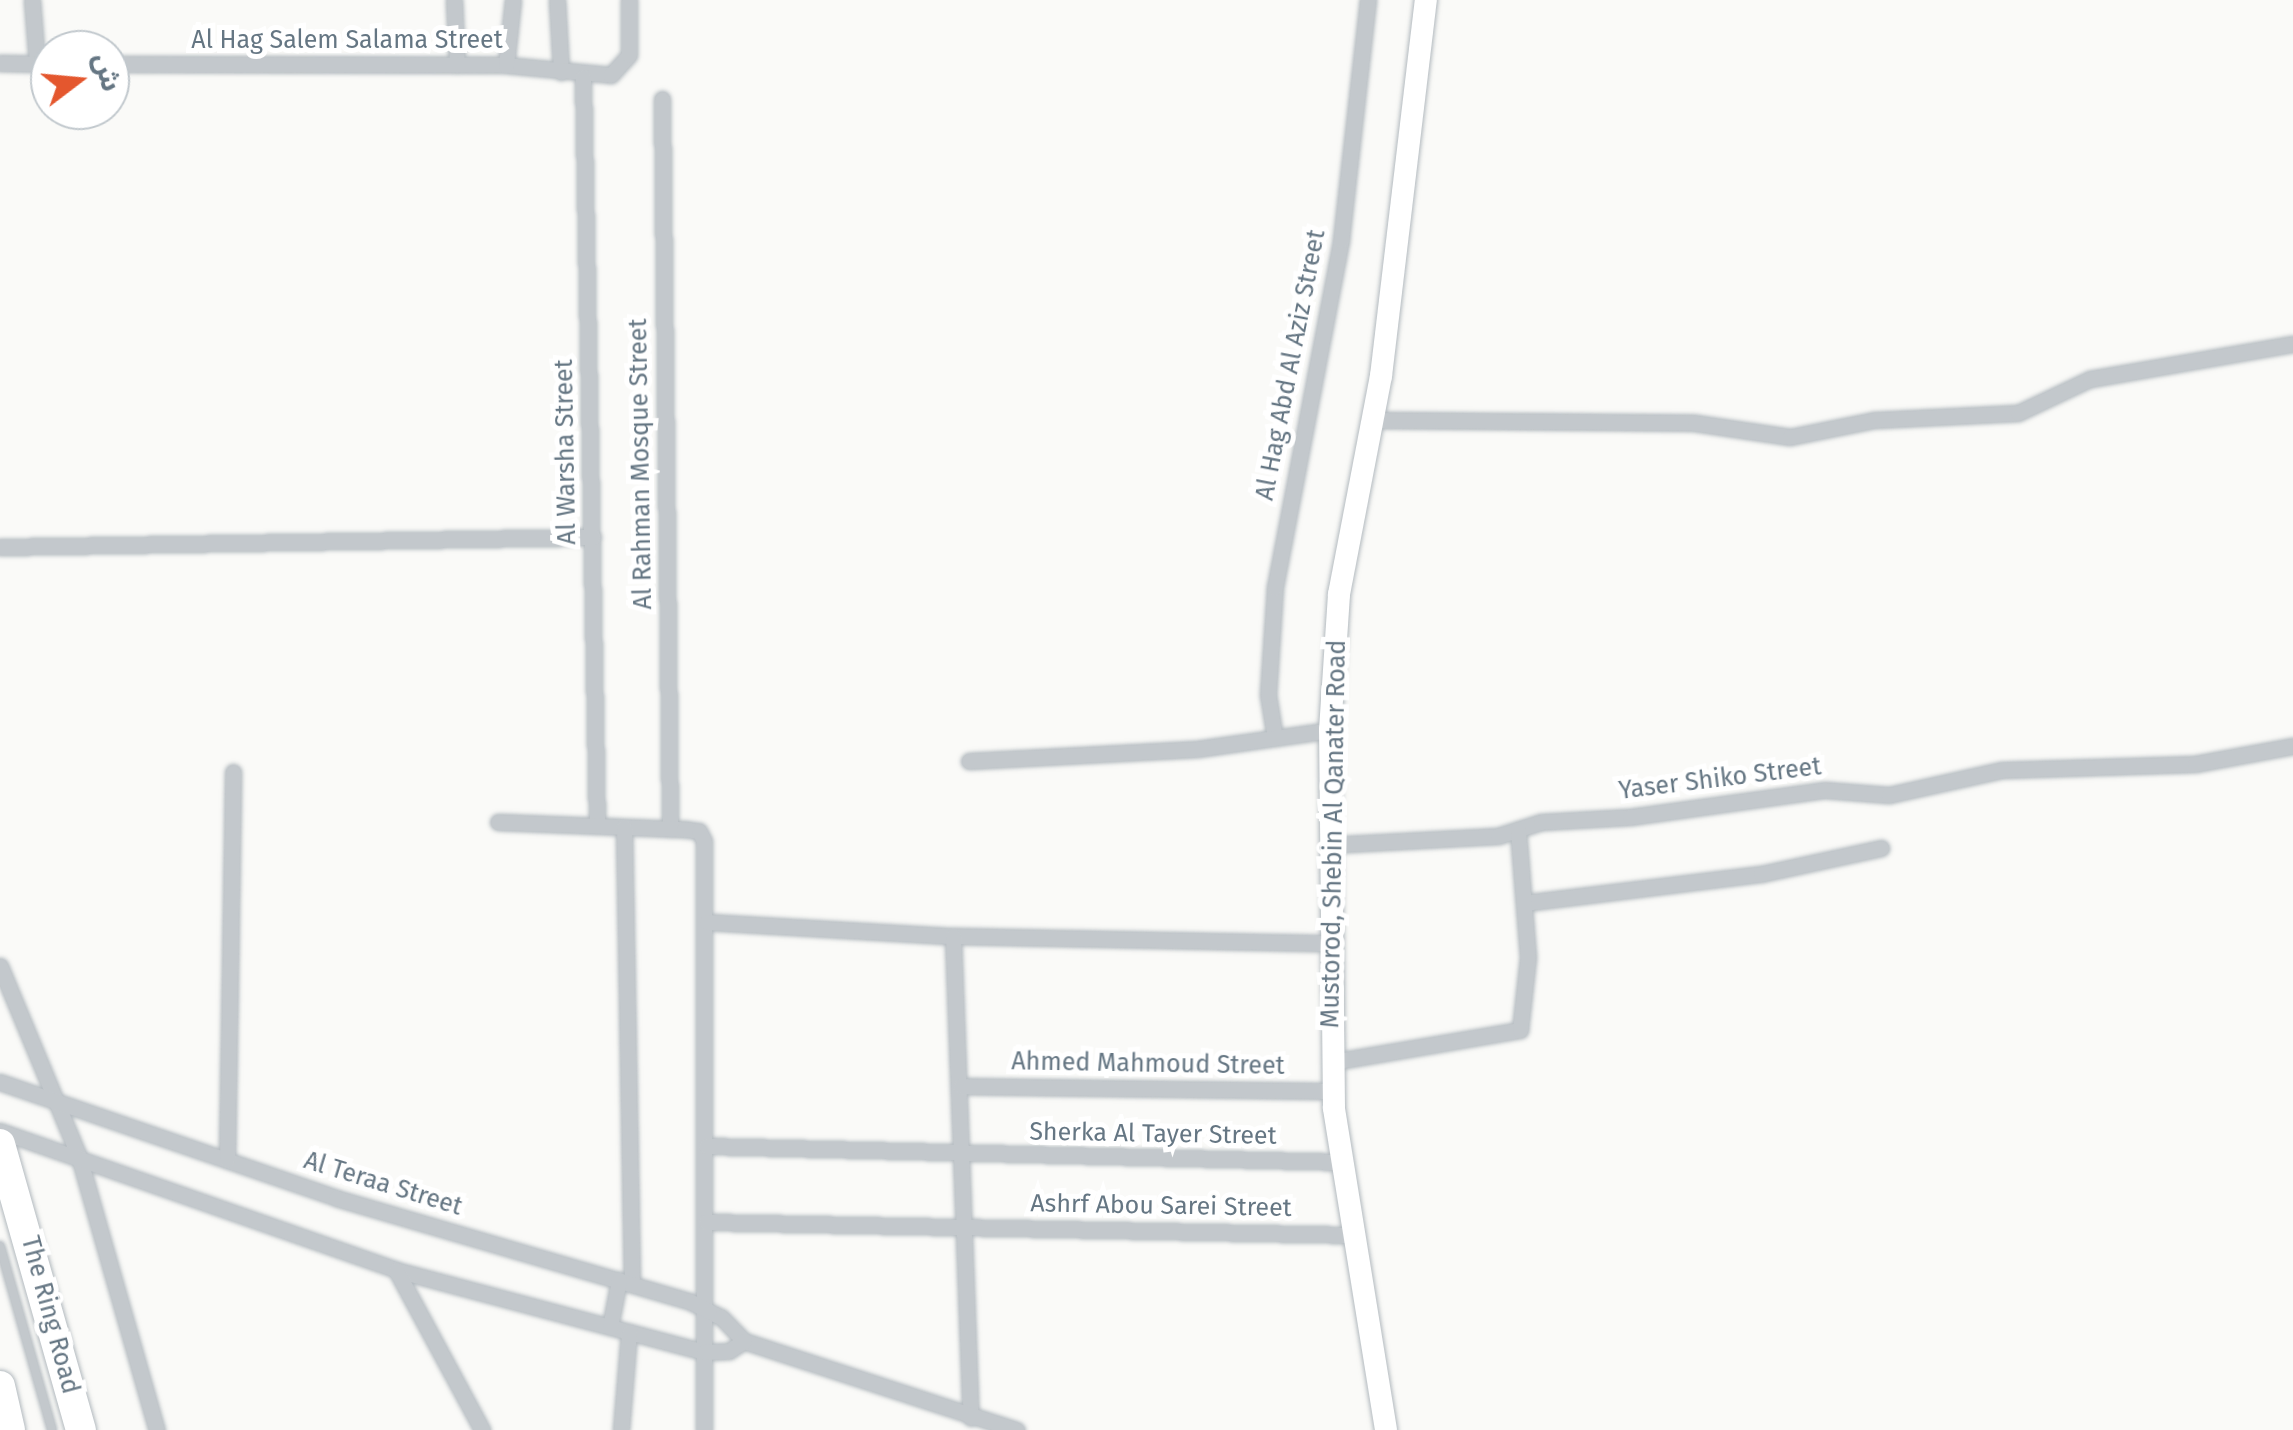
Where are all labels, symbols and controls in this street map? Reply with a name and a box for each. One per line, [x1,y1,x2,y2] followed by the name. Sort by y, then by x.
[191,25,503,55] street label: Al Hag Salem Salama Street
[30,30,130,130] north arrow
[86,49,129,95] text: ش
[1250,227,1332,503] street label: Al Hag Abd Al Aziz Street
[623,318,659,610] street label: Al Rahman Mosque Street
[549,359,583,545] street label: Al Warsha Street
[1316,640,1352,1028] street label: Mustorod, Shebin Al Qanater Road
[1617,752,1823,806] street label: Yaser Shiko Street
[1011,1047,1285,1081] street label: Ahmed Mahmoud Street
[1029,1117,1277,1151] street label: Sherka Al Tayer Street
[300,1146,466,1222] street label: Al Teraa Street
[1030,1189,1292,1223] street label: Ashrf Abou Sarei Street
[15,1233,85,1397] street label: The Ring Road

